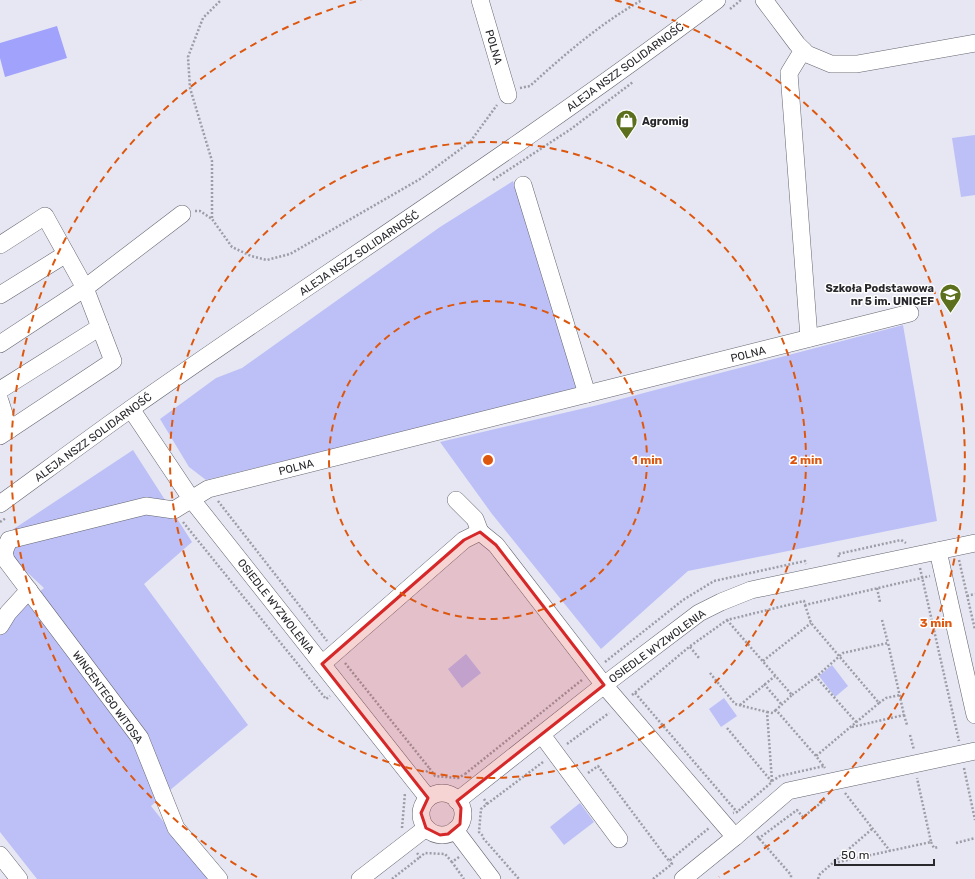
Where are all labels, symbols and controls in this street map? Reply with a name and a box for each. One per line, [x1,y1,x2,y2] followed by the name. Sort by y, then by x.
[564,20,687,114] street label: ALEJA NSZZ SOLIDARNOŚĆ
[482,28,505,67] street label: POLNA
[613,108,639,141] shop icon: Agromig
[642,115,689,128] place label: Agromig
[297,208,422,299] street label: ALEJA NSZZ SOLIDARNOŚĆ
[937,281,963,314] school or university icon: Szkoła Podstawowa nr 5 im. UNICEF
[825,282,934,308] place label: Szkoła Podstawowa nr 5 im. UNICEF
[729,344,768,365] street label: POLNA
[32,390,155,484] street label: ALEJA NSZZ SOLIDARNOŚĆ
[481,453,495,467] centre of rings
[632,453,663,467] text: 1 min
[790,453,823,467] text: 2 min
[277,457,316,478] street label: POLNA
[235,556,317,657] street label: OSIEDLE WYZWOLENIA
[606,607,709,686] street label: OSIEDLE WYZWOLENIA
[920,616,953,630] text: 3 min
[70,649,146,747] street label: WINCENTEGO WITOSA
[835,841,934,867] scale bar
[841,848,869,862] text: 50 m

